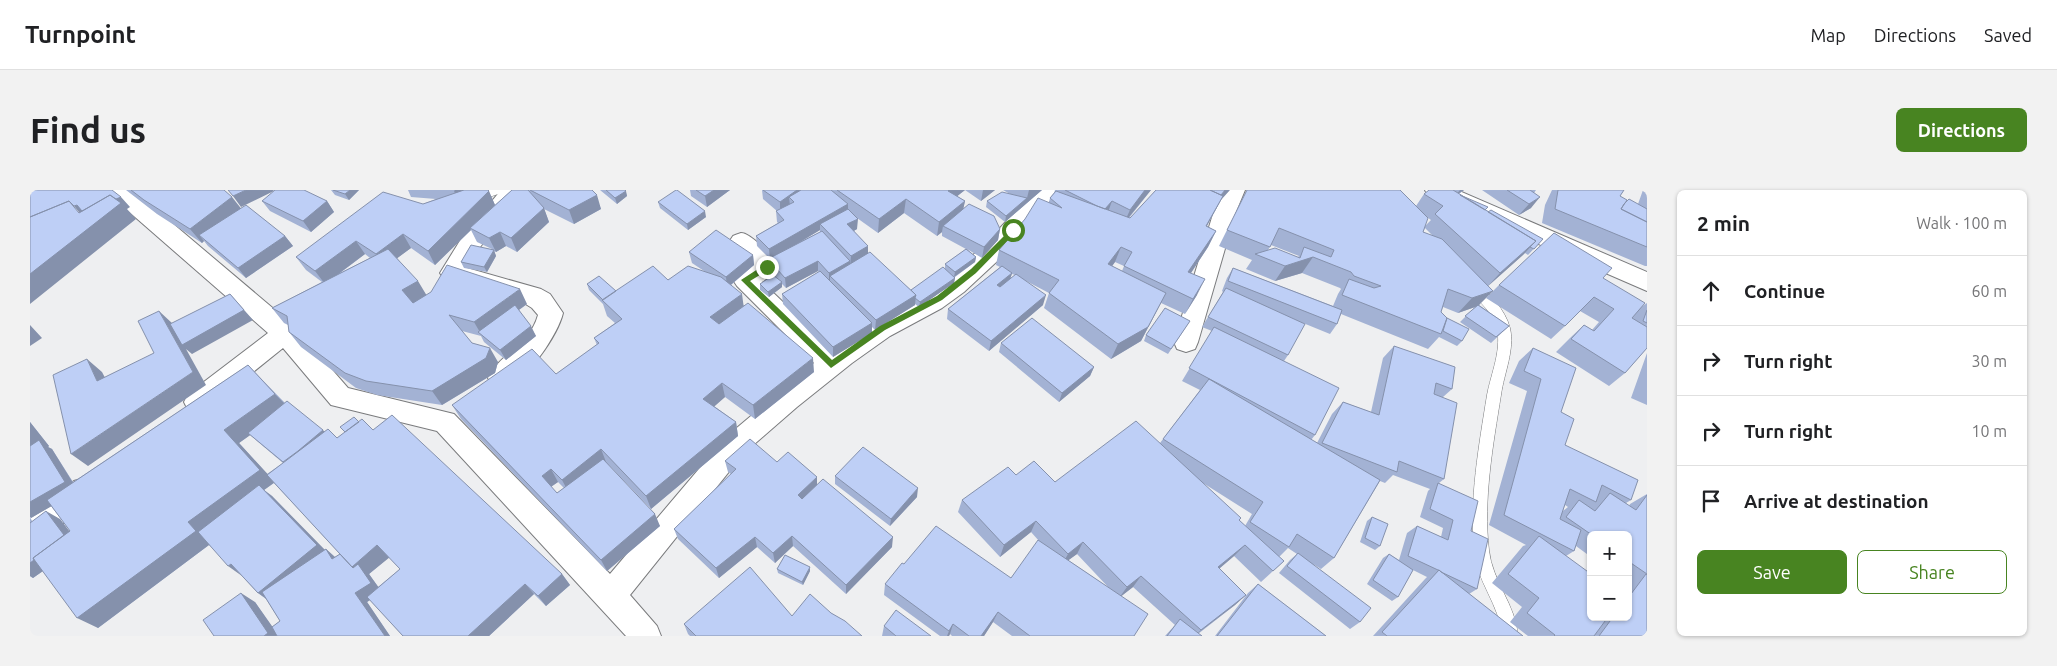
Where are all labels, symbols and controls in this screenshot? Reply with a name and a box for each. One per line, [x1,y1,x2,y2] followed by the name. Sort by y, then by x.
[25,21,136,48] text: Turnpoint
[1810,25,1846,45] text: Map
[1874,25,1956,45] text: Directions
[1984,25,2032,45] text: Saved
[1896,108,2027,152] button: Directions
[30,110,146,150] text: Find us
[1697,211,1750,235] text: 2 min
[1916,214,2007,232] text: Walk · 100 m
[1002,219,1025,242] route start
[756,256,779,279] route end
[1697,277,1725,305] icon: ahead
[1744,280,1825,302] text: Continue
[1971,282,2007,300] text: 60 m
[1697,347,1725,375] icon: right
[1744,350,1832,372] text: Turn right
[1971,352,2007,370] text: 30 m
[1697,417,1725,445] icon: right
[1744,420,1832,442] text: Turn right
[1971,422,2007,440] text: 10 m
[1697,487,1725,515] icon: arrive
[1744,490,1929,512] text: Arrive at destination
[1587,531,1632,621] map controls
[1587,531,1632,576] button: +
[1697,550,1847,594] button: Save
[1857,550,2007,594] button: Share
[1587,576,1632,621] button: −

